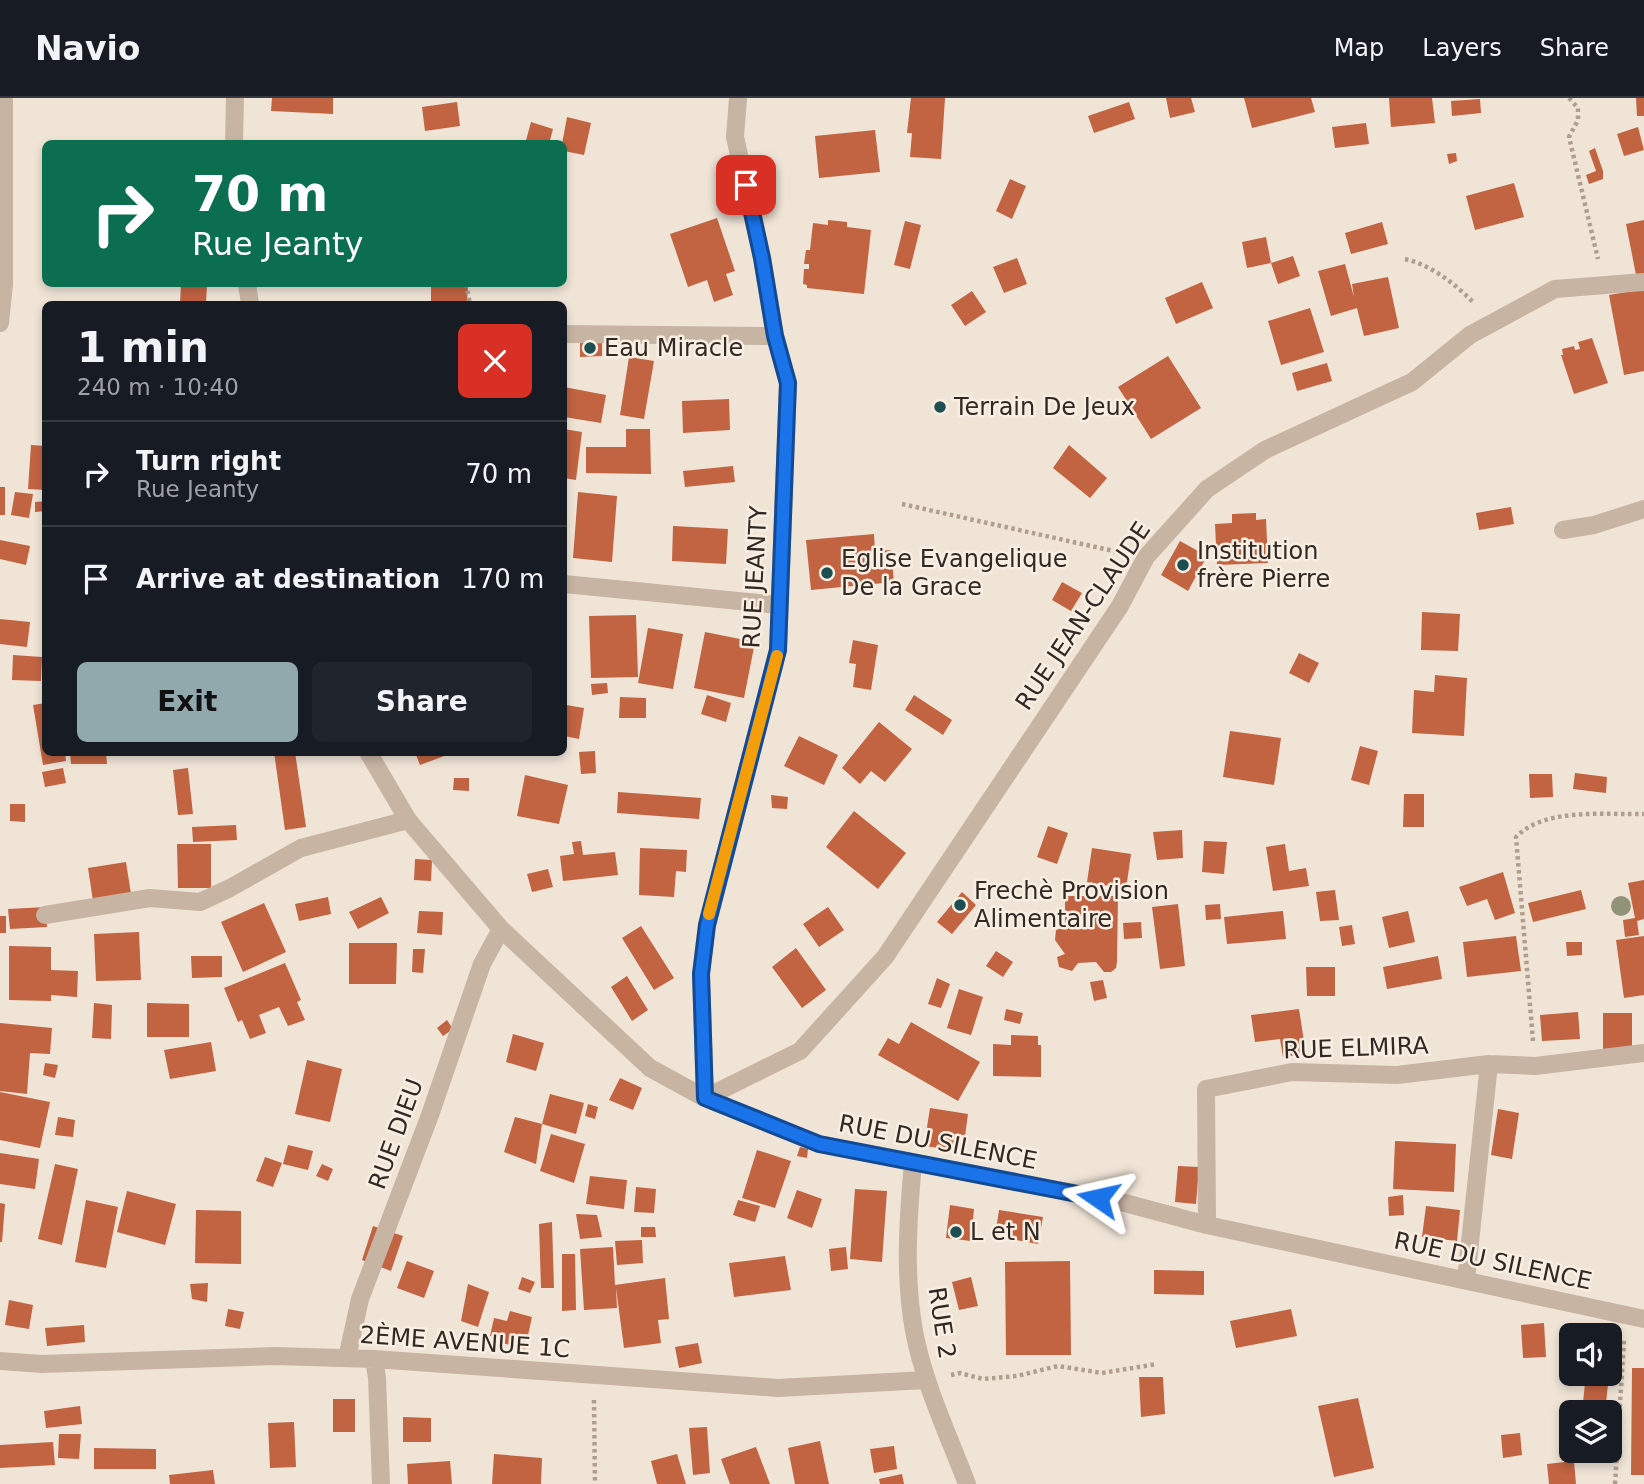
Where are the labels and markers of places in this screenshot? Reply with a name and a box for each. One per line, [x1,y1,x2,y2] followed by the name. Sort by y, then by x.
[716,155,776,215] pin
[604,334,743,362] place label: Eau Miracle
[582,340,598,356] marker: Eau Miracle
[953,393,1135,421] place label: Terrain De Jeux
[932,399,948,415] marker: Terrain De Jeux
[1197,537,1330,593] place label: Institution frère Pierre
[841,545,1067,601] place label: Eglise Evangelique De la Grace
[1175,557,1191,573] marker: Institution frère Pierre
[819,565,835,581] marker: Eglise Evangelique De la Grace
[974,877,1169,933] place label: Frechè Provision Alimentaire
[952,897,968,913] marker: Frechè Provision Alimentaire
[970,1218,1041,1246] place label: L et N
[948,1224,964,1240] marker: L et N

